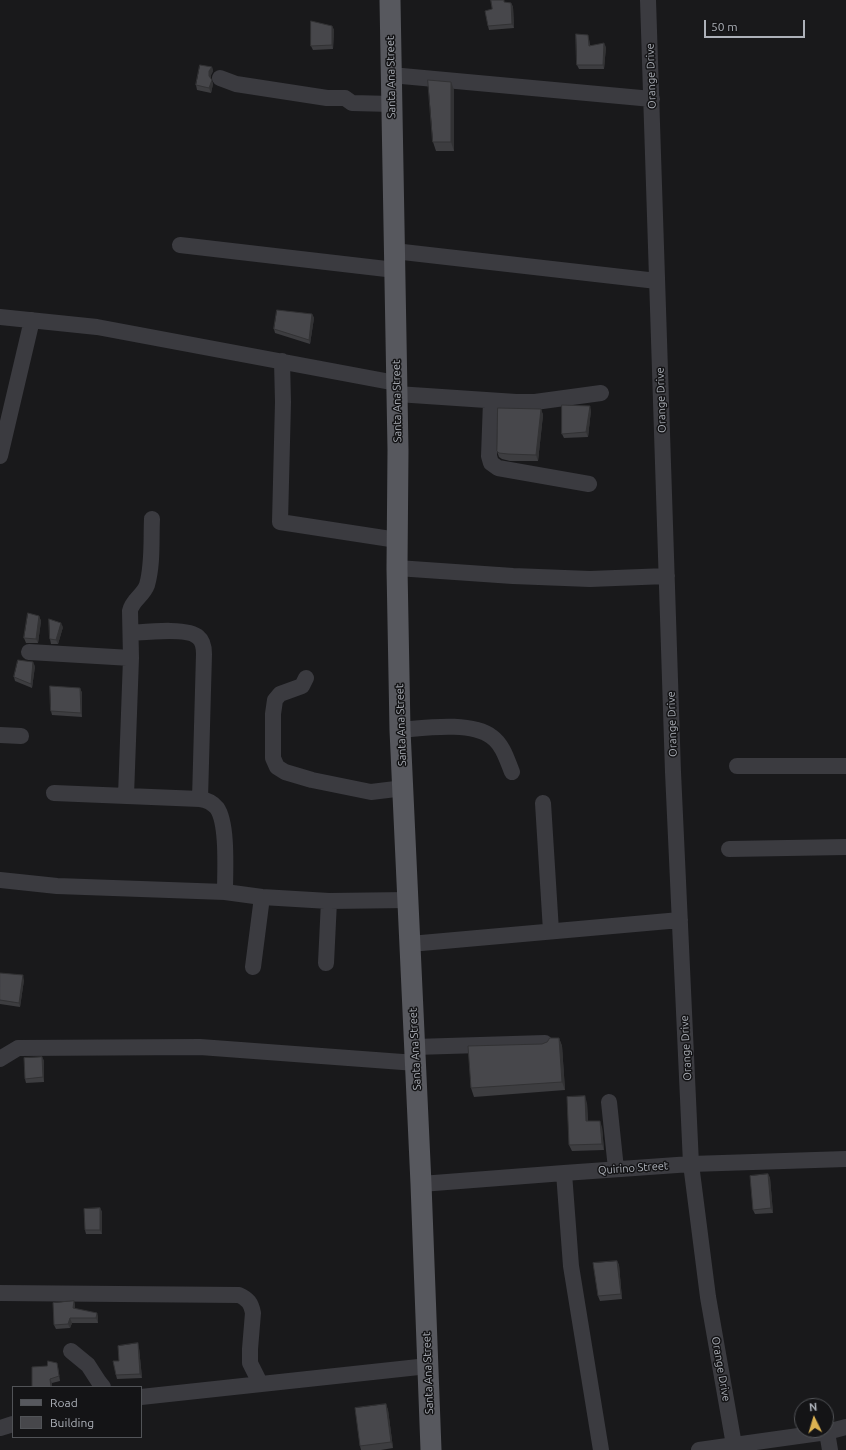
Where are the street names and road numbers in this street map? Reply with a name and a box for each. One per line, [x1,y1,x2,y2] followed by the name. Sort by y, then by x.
[384,36,398,118] street label: Santa Ana Street
[643,43,659,109] street label: Orange Drive
[390,360,404,442] street label: Santa Ana Street
[653,367,669,433] street label: Orange Drive
[393,684,409,766] street label: Santa Ana Street
[664,691,680,757] street label: Orange Drive
[406,1007,424,1091] street label: Santa Ana Street
[678,1015,694,1081] street label: Orange Drive
[597,1159,669,1177] street label: Quirino Street
[420,1332,436,1414] street label: Santa Ana Street
[709,1336,733,1402] street label: Orange Drive

